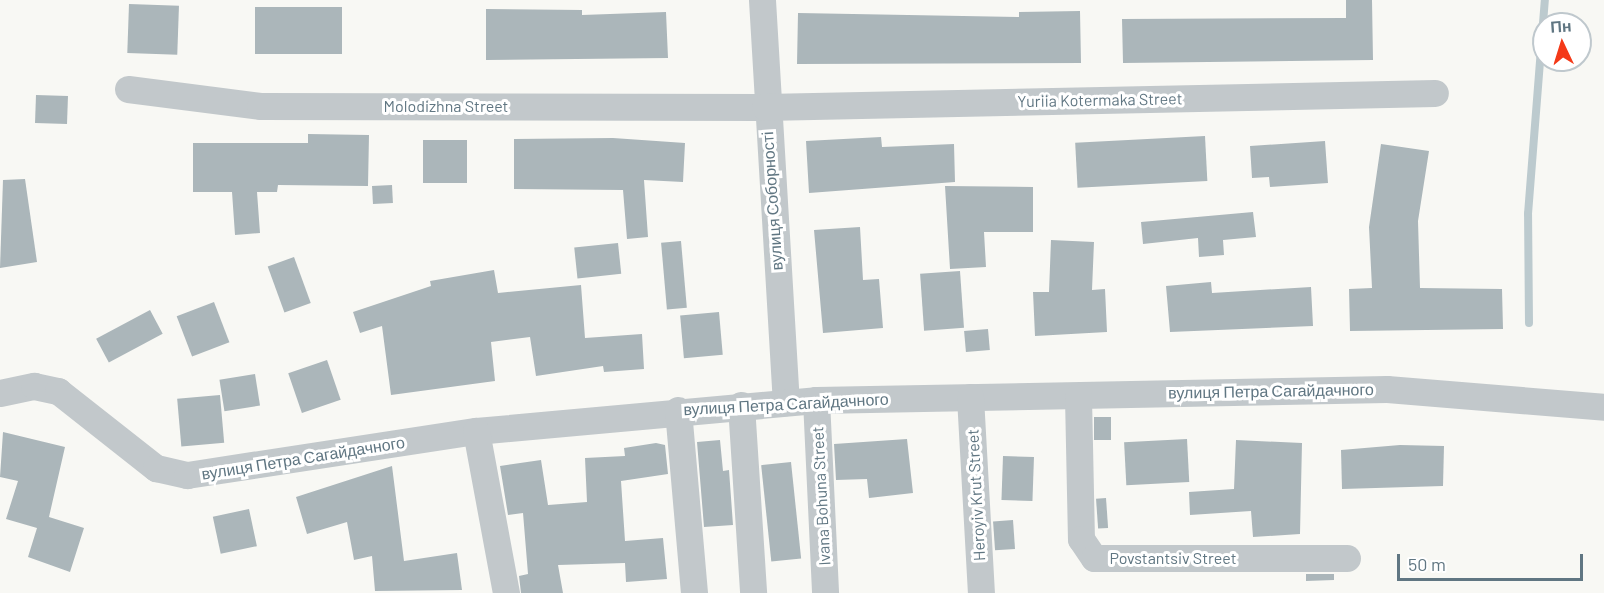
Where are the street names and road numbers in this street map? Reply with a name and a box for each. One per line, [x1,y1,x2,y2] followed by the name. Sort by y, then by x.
[1017,89,1183,111] street label: Yuriia Kotermaka Street
[384,96,508,116] street label: Molodizhna Street
[758,131,786,271] street label: вулиця Соборності
[1168,380,1374,402] street label: вулиця Петра Сагайдачного
[683,389,889,419] street label: вулиця Петра Сагайдачного
[808,426,834,566] street label: Ivana Bohuna Street
[963,428,989,562] street label: Heroyiv Krut Street
[200,432,406,484] street label: вулиця Петра Сагайдачного
[1109,548,1237,568] street label: Povstantsiv Street

